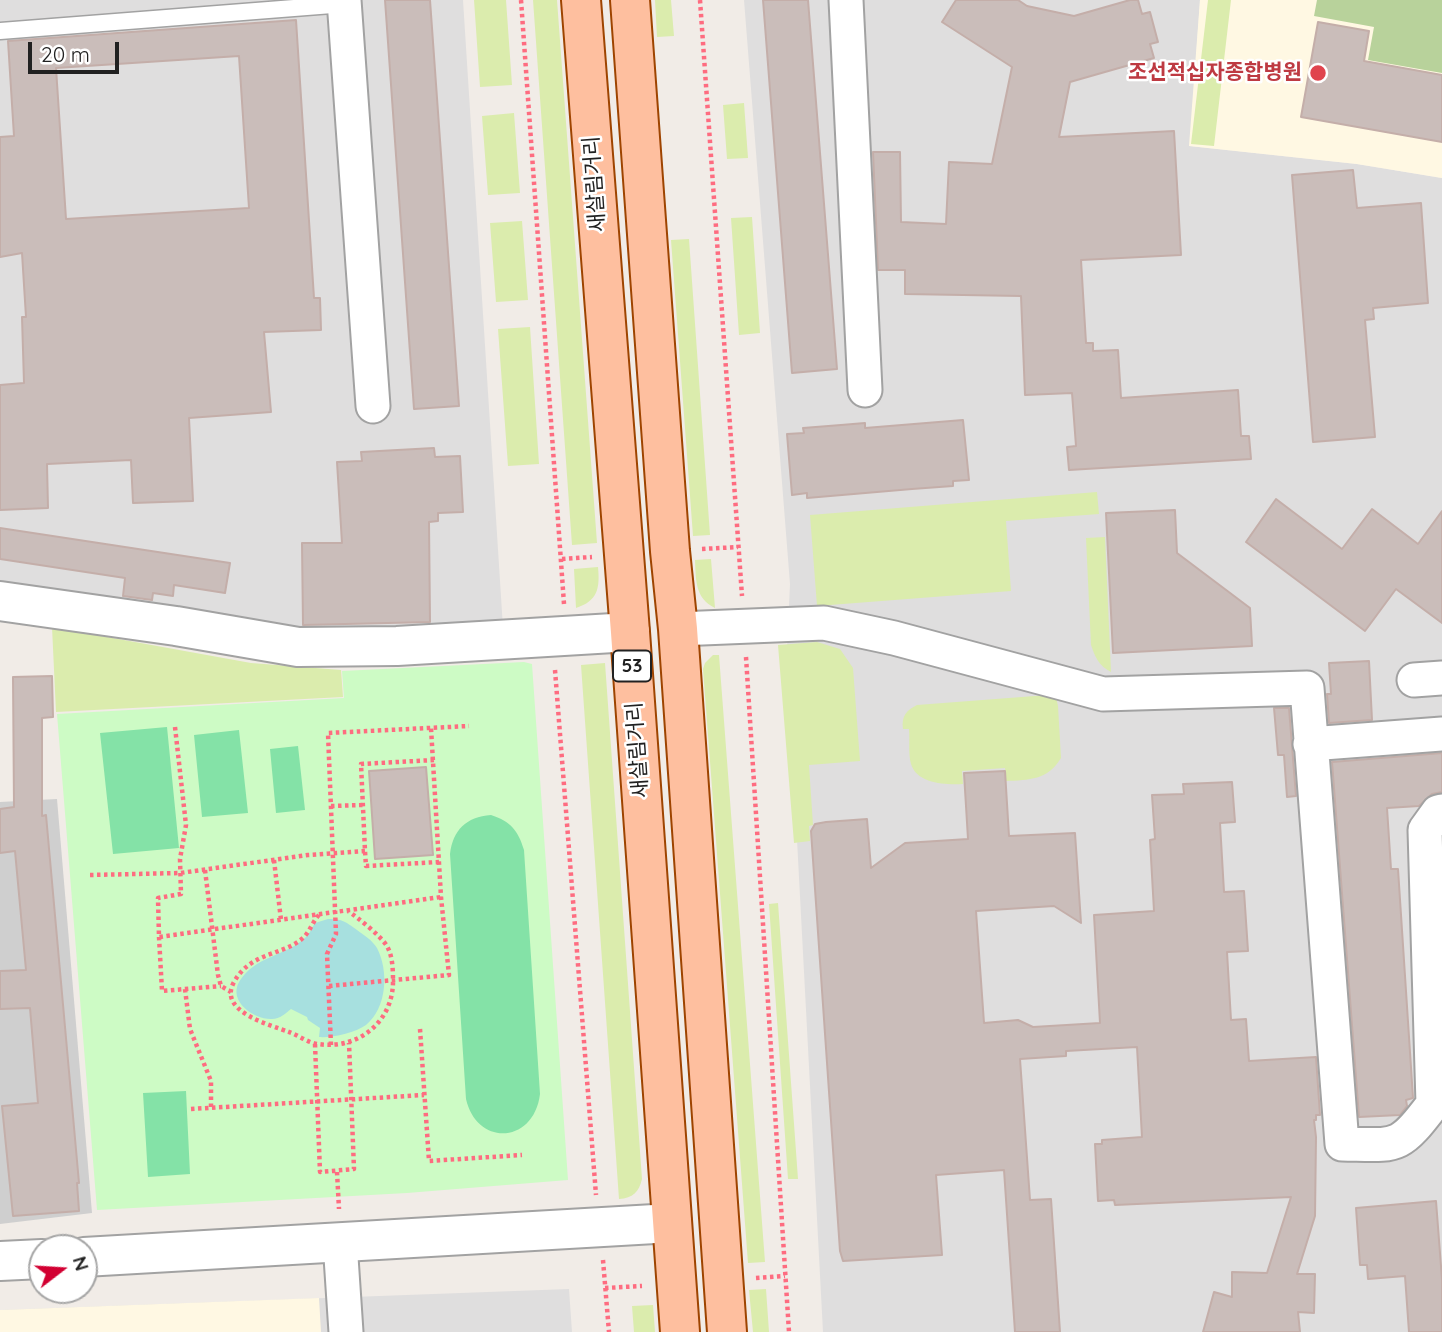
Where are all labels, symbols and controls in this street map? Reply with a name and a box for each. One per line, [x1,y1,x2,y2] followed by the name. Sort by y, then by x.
[32,28,122,72] scale bar
[41,41,90,67] text: 20 m
[1128,60,1302,86] place label: 조선적십자종합병원
[1308,63,1328,83] marker: 조선적십자종합병원
[579,135,611,233] street label: 새살림거리
[613,650,651,681] road number: 53
[622,701,654,799] street label: 새살림거리
[28,1234,98,1304] north arrow
[68,1253,95,1274] text: N

